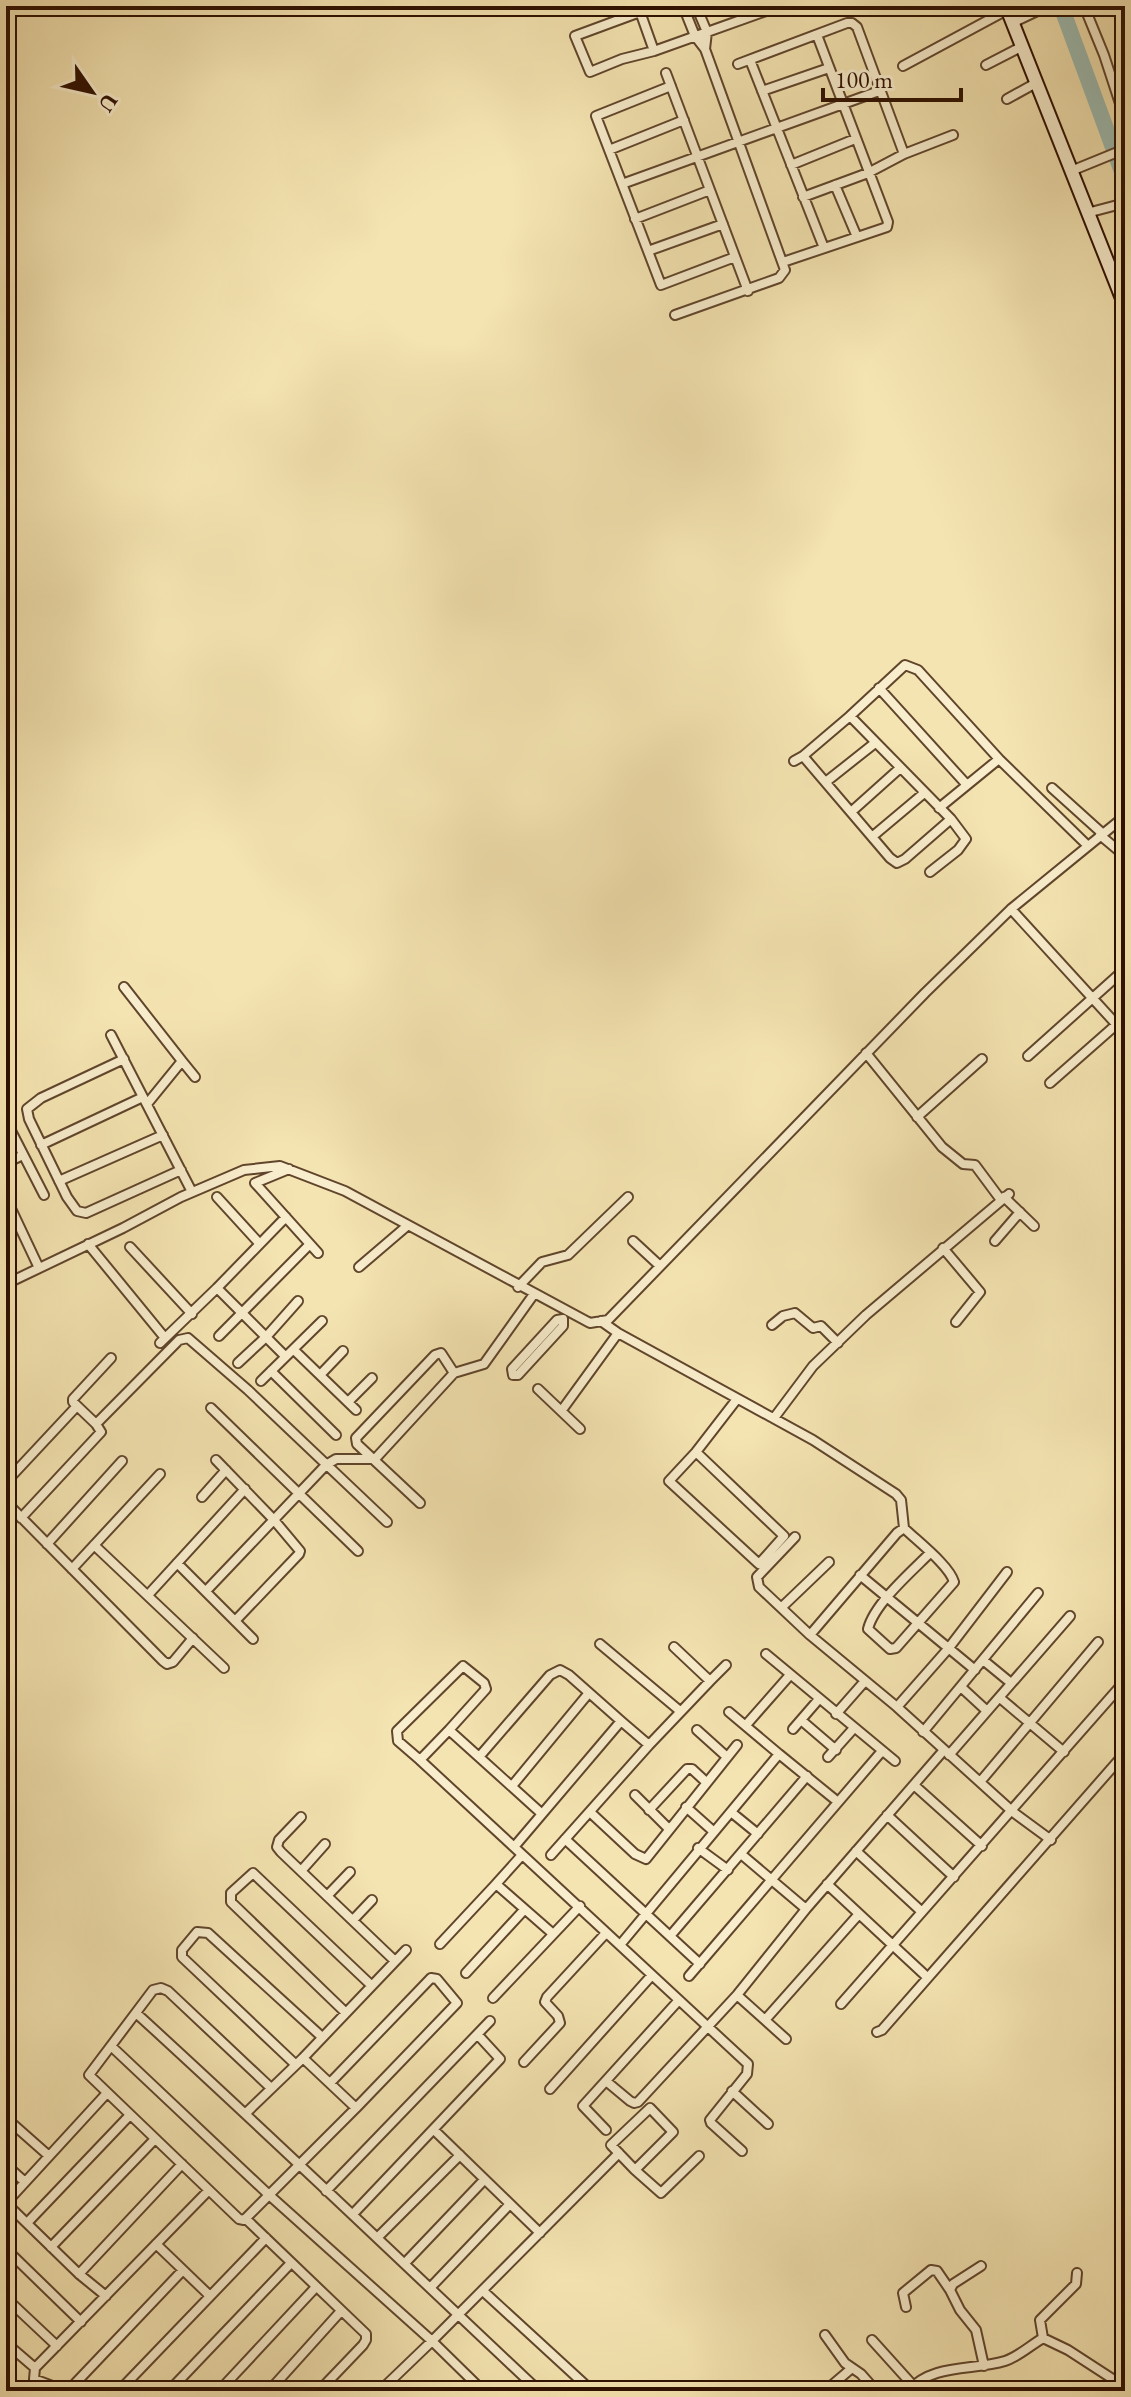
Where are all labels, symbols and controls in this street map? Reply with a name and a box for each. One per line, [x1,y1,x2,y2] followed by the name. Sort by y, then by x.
[52,52,132,132] north arrow
[823,52,961,102] scale bar
[835,64,893,95] text: 100 m
[91,88,125,118] text: U

